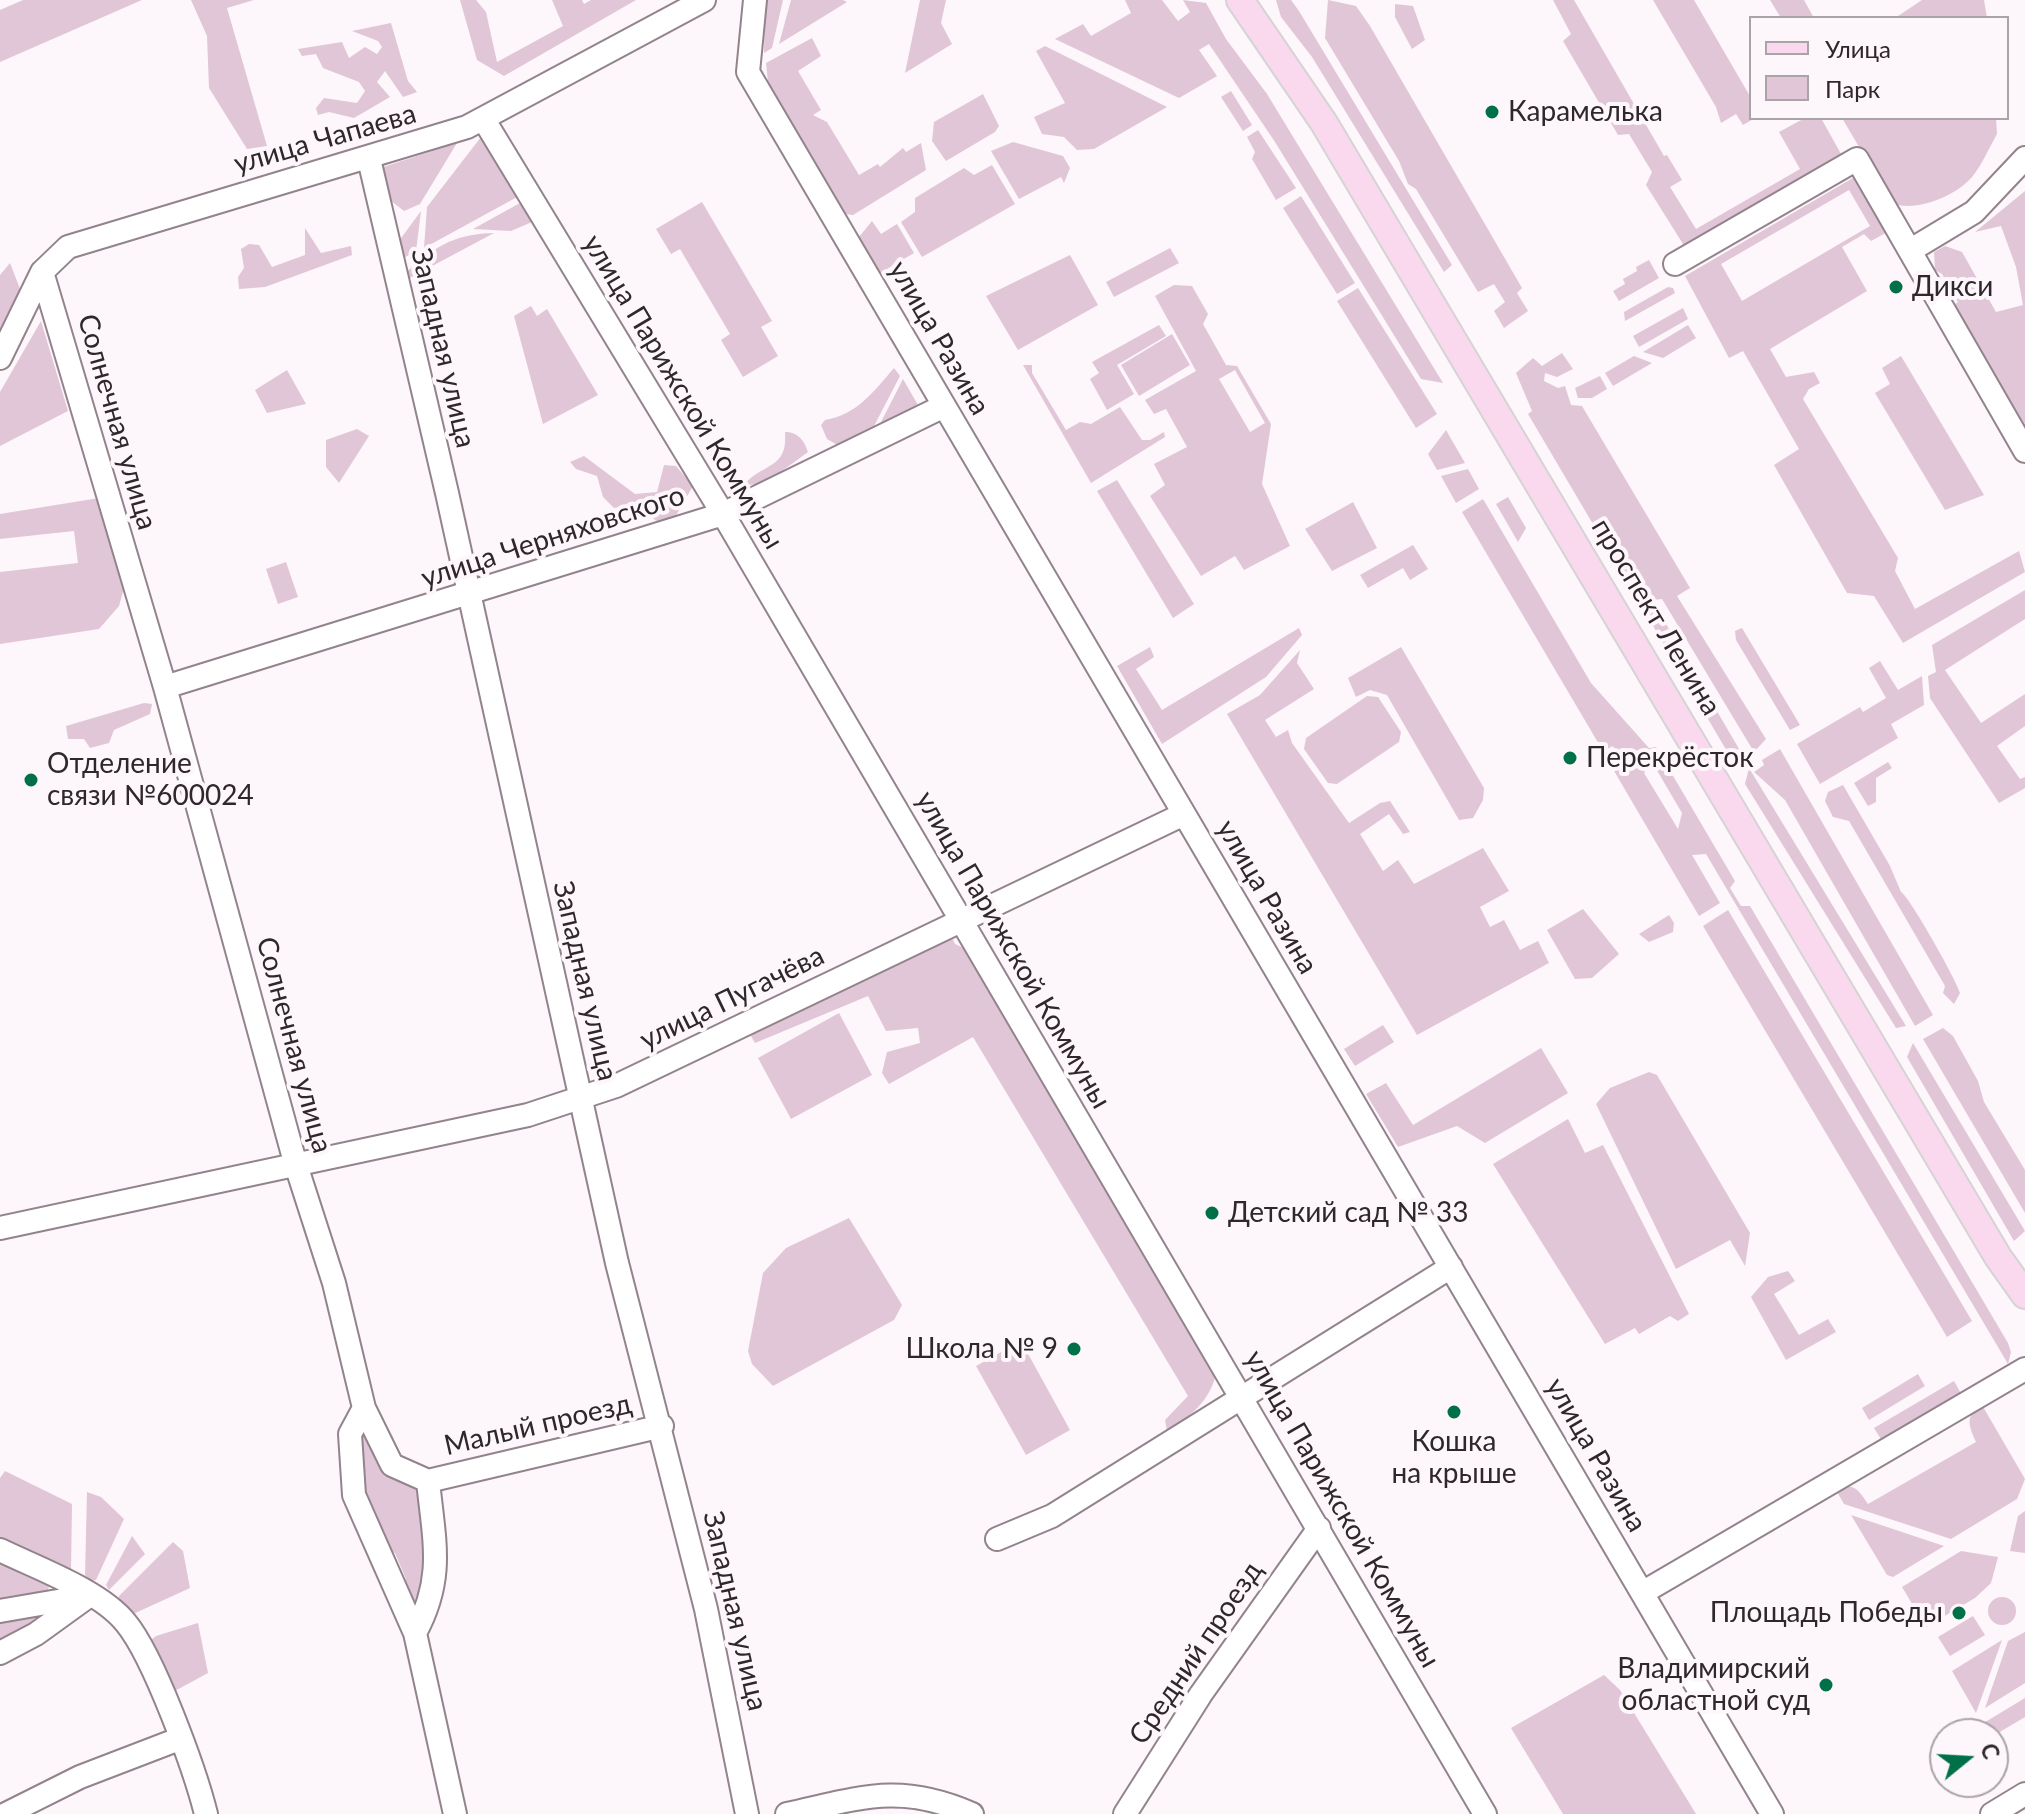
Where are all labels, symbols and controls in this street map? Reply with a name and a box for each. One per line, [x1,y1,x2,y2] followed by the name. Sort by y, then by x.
[1749,16,2009,120] legend
[1825,34,1891,63] text: Улица
[1825,74,1880,103] text: Парк
[1508,95,1663,129] place label: Карамелька
[230,97,420,181] street label: улица Чапаева
[1483,103,1501,121] marker: Карамелька
[576,229,790,555] street label: улица Парижской Коммуны
[404,245,482,451] street label: Западная улица
[881,255,997,421] street label: улица Разина
[1912,270,1993,304] place label: Дикси
[1887,278,1905,296] marker: Дикси
[70,310,164,534] street label: Солнечная улица
[417,479,689,595] street label: улица Черняховского
[1584,513,1728,721] street label: проспект Ленина
[1586,741,1754,775] place label: Перекрёсток
[47,747,254,813] place label: Отделение связи №600024
[1561,749,1579,767] marker: Перекрёсток
[22,771,40,789] marker: Отделение связи №600024
[908,785,1118,1115] street label: улица Парижской Коммуны
[1209,814,1325,980] street label: улица Разина
[546,878,624,1084] street label: Западная улица
[249,933,339,1157] street label: Солнечная улица
[634,939,830,1057] street label: улица Пугачёва
[1228,1196,1468,1230] place label: Детский сад № 33
[1203,1204,1221,1222] marker: Детский сад № 33
[905,1332,1058,1366] place label: Школа № 9
[1065,1340,1083,1358] marker: Школа № 9
[1237,1344,1447,1674] street label: улица Парижской Коммуны
[1538,1372,1654,1538] street label: улица Разина
[441,1387,635,1463] street label: Малый проезд
[1445,1403,1463,1421] marker: Кошка на крыше
[1391,1425,1517,1491] place label: Кошка на крыше
[696,1508,774,1714] street label: Западная улица
[1122,1555,1270,1751] street label: Средний проезд
[1710,1596,1943,1630] place label: Площадь Победы
[1950,1604,1968,1622] marker: Площадь Победы
[1617,1652,1810,1718] place label: Владимирский областной суд
[1817,1676,1835,1694] marker: Владимирский областной суд
[1929,1718,2009,1798] north arrow
[1975,1740,2005,1762] text: С

